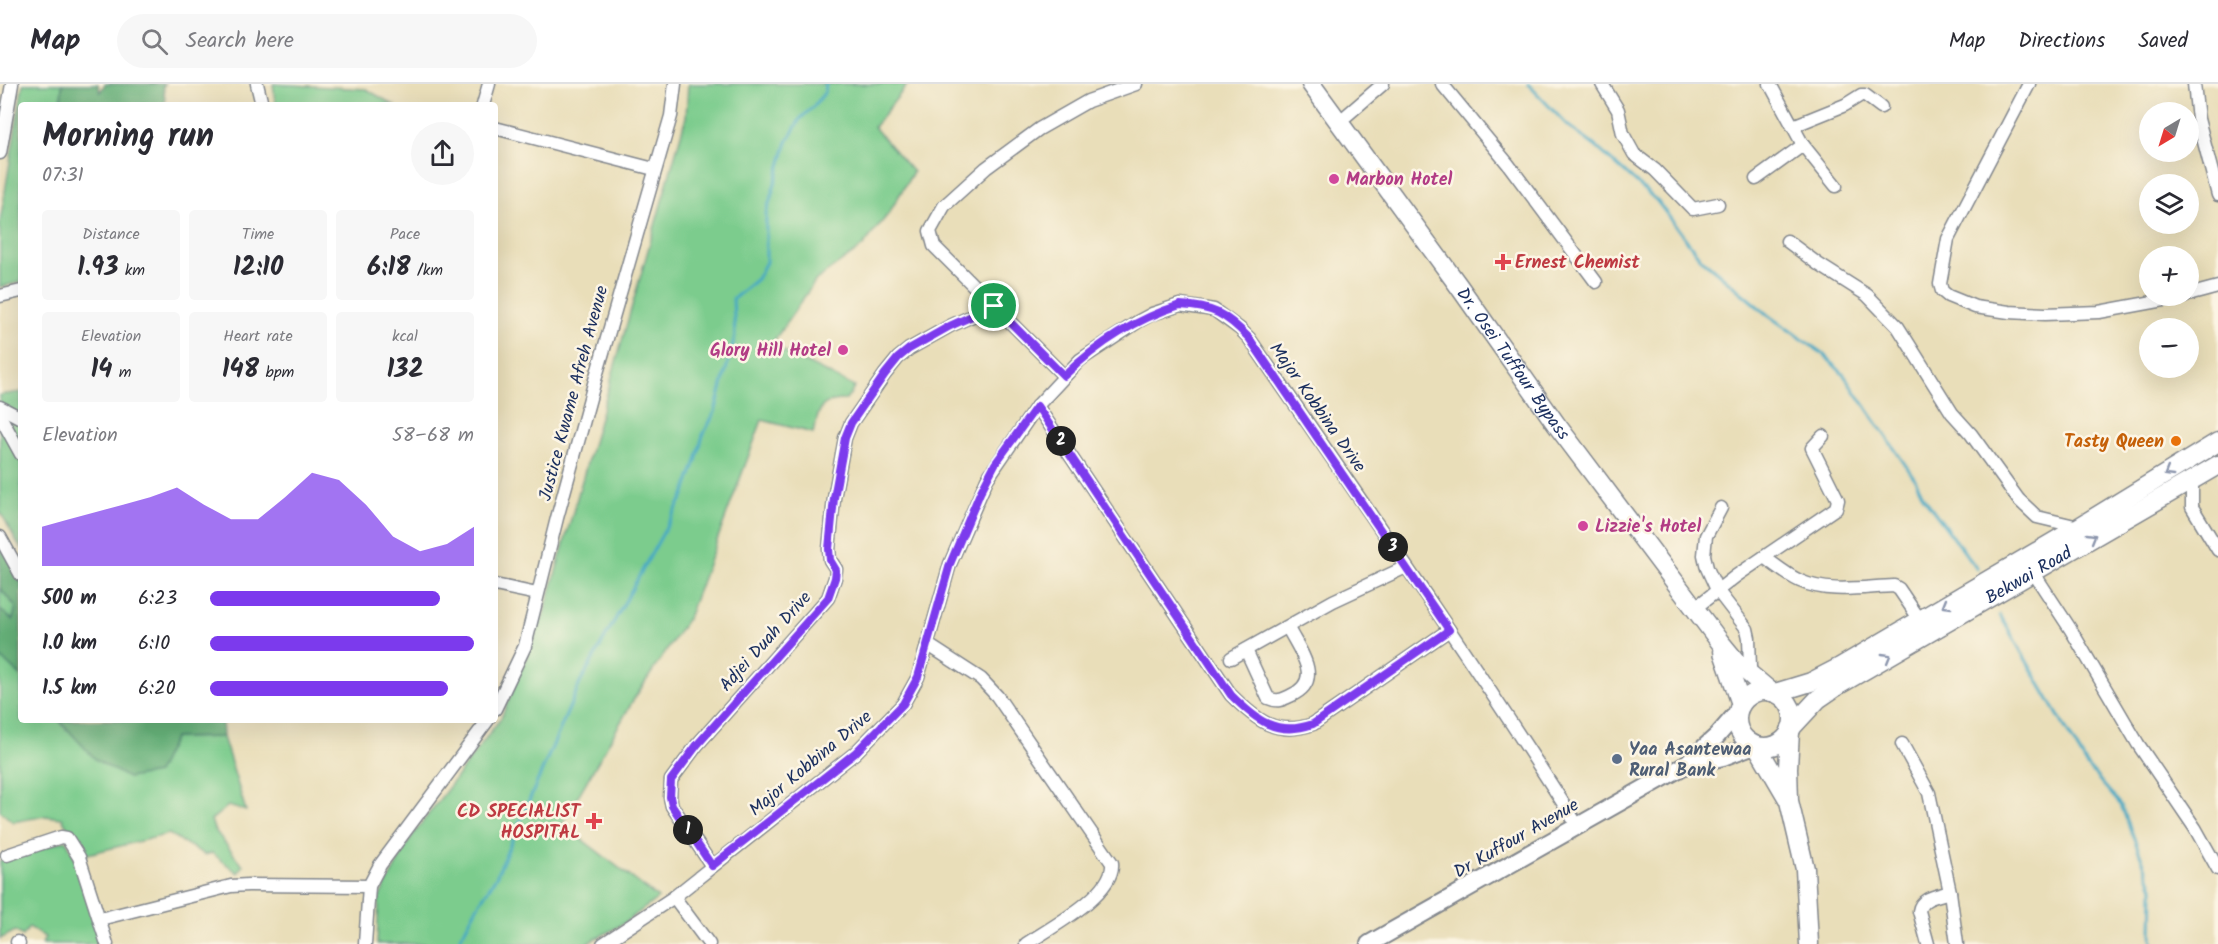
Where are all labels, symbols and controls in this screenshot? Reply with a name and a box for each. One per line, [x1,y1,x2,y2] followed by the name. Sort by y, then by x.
[117,14,537,68] search box
[30,19,81,64] text: Map
[186,24,294,59] text: Search here
[138,25,171,58] icon: search
[1949,25,1985,58] text: Map
[2018,25,2105,58] text: Directions
[2138,25,2188,58] text: Saved
[2139,102,2199,162] north arrow
[2139,102,2199,378] map controls
[42,111,214,164] text: Morning run
[411,122,474,185] button: share
[42,160,84,192] text: 07:31
[1346,166,1452,195] place label: Marbon Hotel
[1327,172,1341,186] marker: Marbon Hotel
[2139,174,2199,234] button: layers
[82,222,140,247] text: Distance
[242,222,274,247] text: Time
[390,222,420,247] text: Pace
[2139,246,2199,306] button: +
[77,247,118,289] text: 1.93
[233,247,283,289] text: 12:10
[367,247,411,289] text: 6:18
[1515,249,1640,278] place label: Ernest Chemist
[1496,255,1510,269] marker: Ernest Chemist
[118,258,145,283] text: km
[411,258,443,283] text: /km
[968,280,1019,331] pin
[1448,282,1577,447] street label: Dr. Osei Tuffour Bypass
[532,283,617,504] street label: Justice Kwame Afreh Avenue
[977,289,1010,322] icon: arrive
[2139,318,2199,378] button: −
[81,324,141,349] text: Elevation
[223,324,293,349] text: Heart rate
[392,324,418,349] text: kcal
[710,337,831,366] place label: Glory Hill Hotel
[1261,337,1373,479] street label: Major Kobbina Drive
[836,343,850,357] marker: Glory Hill Hotel
[90,349,112,391] text: 14
[222,349,259,391] text: 148
[386,349,424,391] text: 132
[112,360,132,385] text: m
[259,360,294,385] text: bpm
[42,420,118,452] text: Elevation
[392,420,474,452] text: 58–68 m
[1046,426,1076,456] pin: 2
[1056,428,1066,453] text: 2
[2064,428,2164,457] place label: Tasty Queen
[2169,434,2183,448] marker: Tasty Queen
[2164,466,2174,477] one-way arrow
[1595,513,1701,542] place label: Lizzie's Hotel
[1576,519,1590,533] marker: Lizzie's Hotel
[1378,532,1408,562] pin: 3
[2086,533,2096,545] one-way arrow
[1389,534,1397,559] text: 3
[1980,539,2079,613] street label: Bekwai Road
[42,583,97,615] text: 500 m
[138,583,177,615] text: 6:23
[713,585,819,699] street label: Adjei Duah Drive
[1942,597,1952,609] one-way arrow
[42,628,97,660] text: 1.0 km
[138,628,170,660] text: 6:10
[1881,653,1891,664] one-way arrow
[42,673,97,705] text: 1.5 km
[138,673,176,705] text: 6:20
[743,704,879,825] street label: Major Kobbina Drive
[1629,736,1751,786] place label: Yaa Asantewaa Rural Bank
[1610,752,1624,766] marker: Yaa Asantewaa Rural Bank
[1449,792,1585,887] street label: Dr Kuffour Avenue
[457,798,582,848] place label: CD SPECIALIST HOSPITAL
[585,812,603,830] marker: CD SPECIALIST HOSPITAL
[673,815,703,845] pin: 1
[686,817,690,842] text: 1

